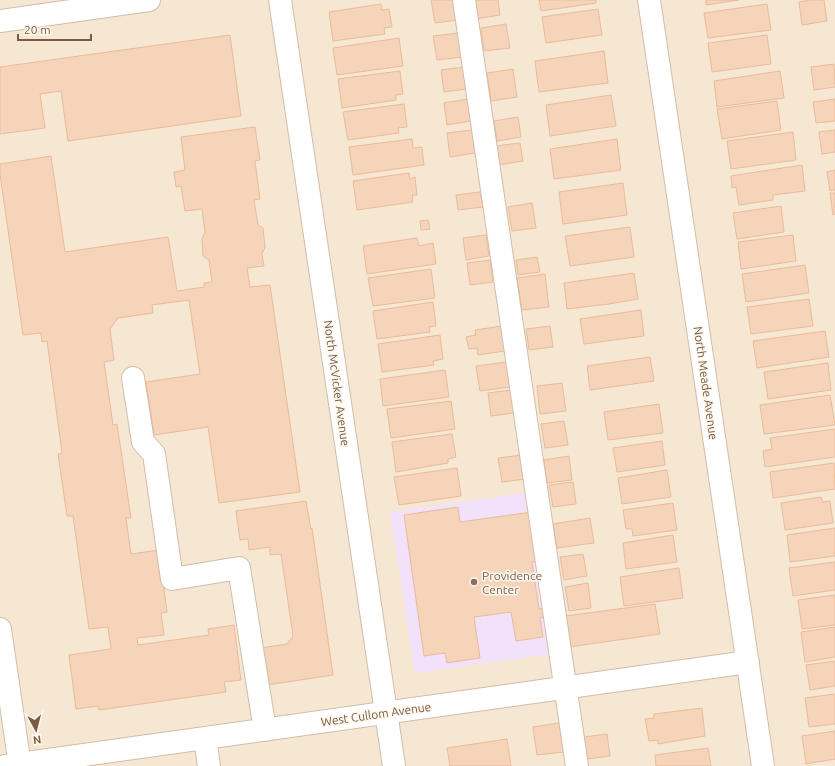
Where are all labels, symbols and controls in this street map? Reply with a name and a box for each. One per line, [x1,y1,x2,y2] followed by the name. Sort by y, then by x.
[18,16,91,42] scale bar
[24,23,51,36] text: 20 m
[322,319,352,447] street label: North McVicker Avenue
[692,325,720,441] street label: North Meade Avenue
[482,569,542,596] place label: Providence Center
[469,577,479,587] marker: Providence Center
[320,700,432,728] street label: West Cullom Avenue
[16,710,56,750] north arrow
[32,733,42,746] text: N

